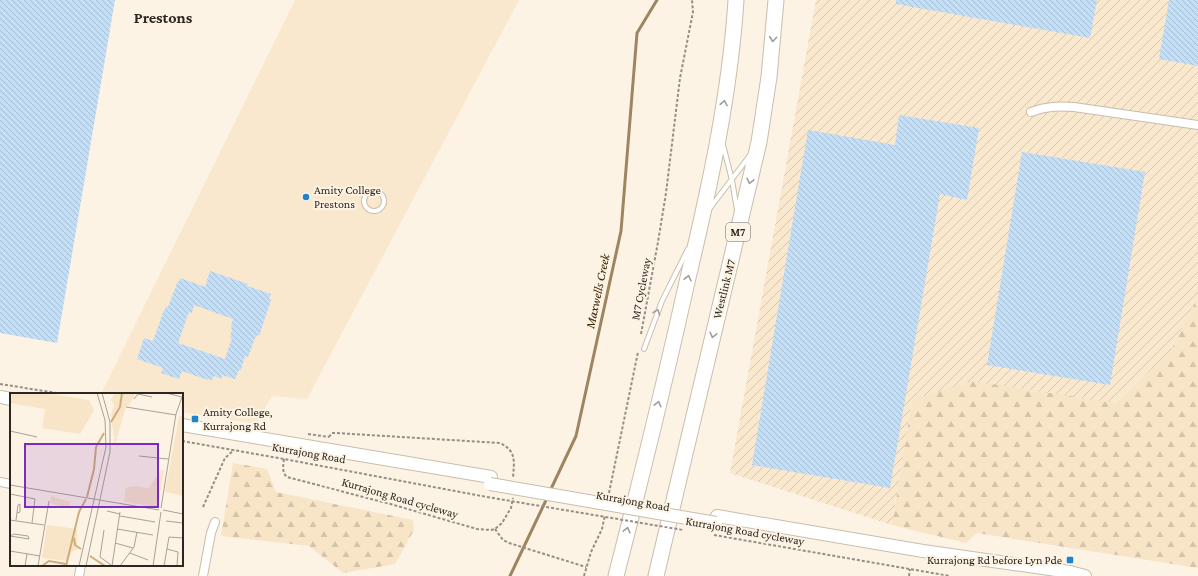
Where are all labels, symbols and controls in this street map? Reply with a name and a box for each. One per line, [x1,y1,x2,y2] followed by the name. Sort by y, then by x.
[134,9,193,26] district label: Prestons
[768,36,777,42] one-way arrow
[719,99,728,106] one-way arrow
[746,177,755,184] one-way arrow
[314,183,381,211] place label: Amity College Prestons
[301,192,311,202] marker: Amity College Prestons
[726,223,750,241] road number: M7
[582,251,613,331] water label: Maxwells Creek
[628,256,654,321] street label: M7 Cycleway
[710,257,738,320] street label: Westlink M7
[684,275,692,281] one-way arrow
[653,309,661,316] one-way arrow
[710,331,718,338] one-way arrow
[10,393,183,566] inset map
[653,401,662,408] one-way arrow
[203,405,273,433] place label: Amity College, Kurrajong Rd
[190,414,200,424] marker: Amity College, Kurrajong Rd
[271,440,348,466] street label: Kurrajong Road
[340,475,460,521] street label: Kurrajong Road cycleway
[595,488,672,514] street label: Kurrajong Road
[685,514,806,548] street label: Kurrajong Road cycleway
[622,527,631,534] one-way arrow
[927,553,1062,567] place label: Kurrajong Rd before Lyn Pde
[1065,555,1075,565] marker: Kurrajong Rd before Lyn Pde

